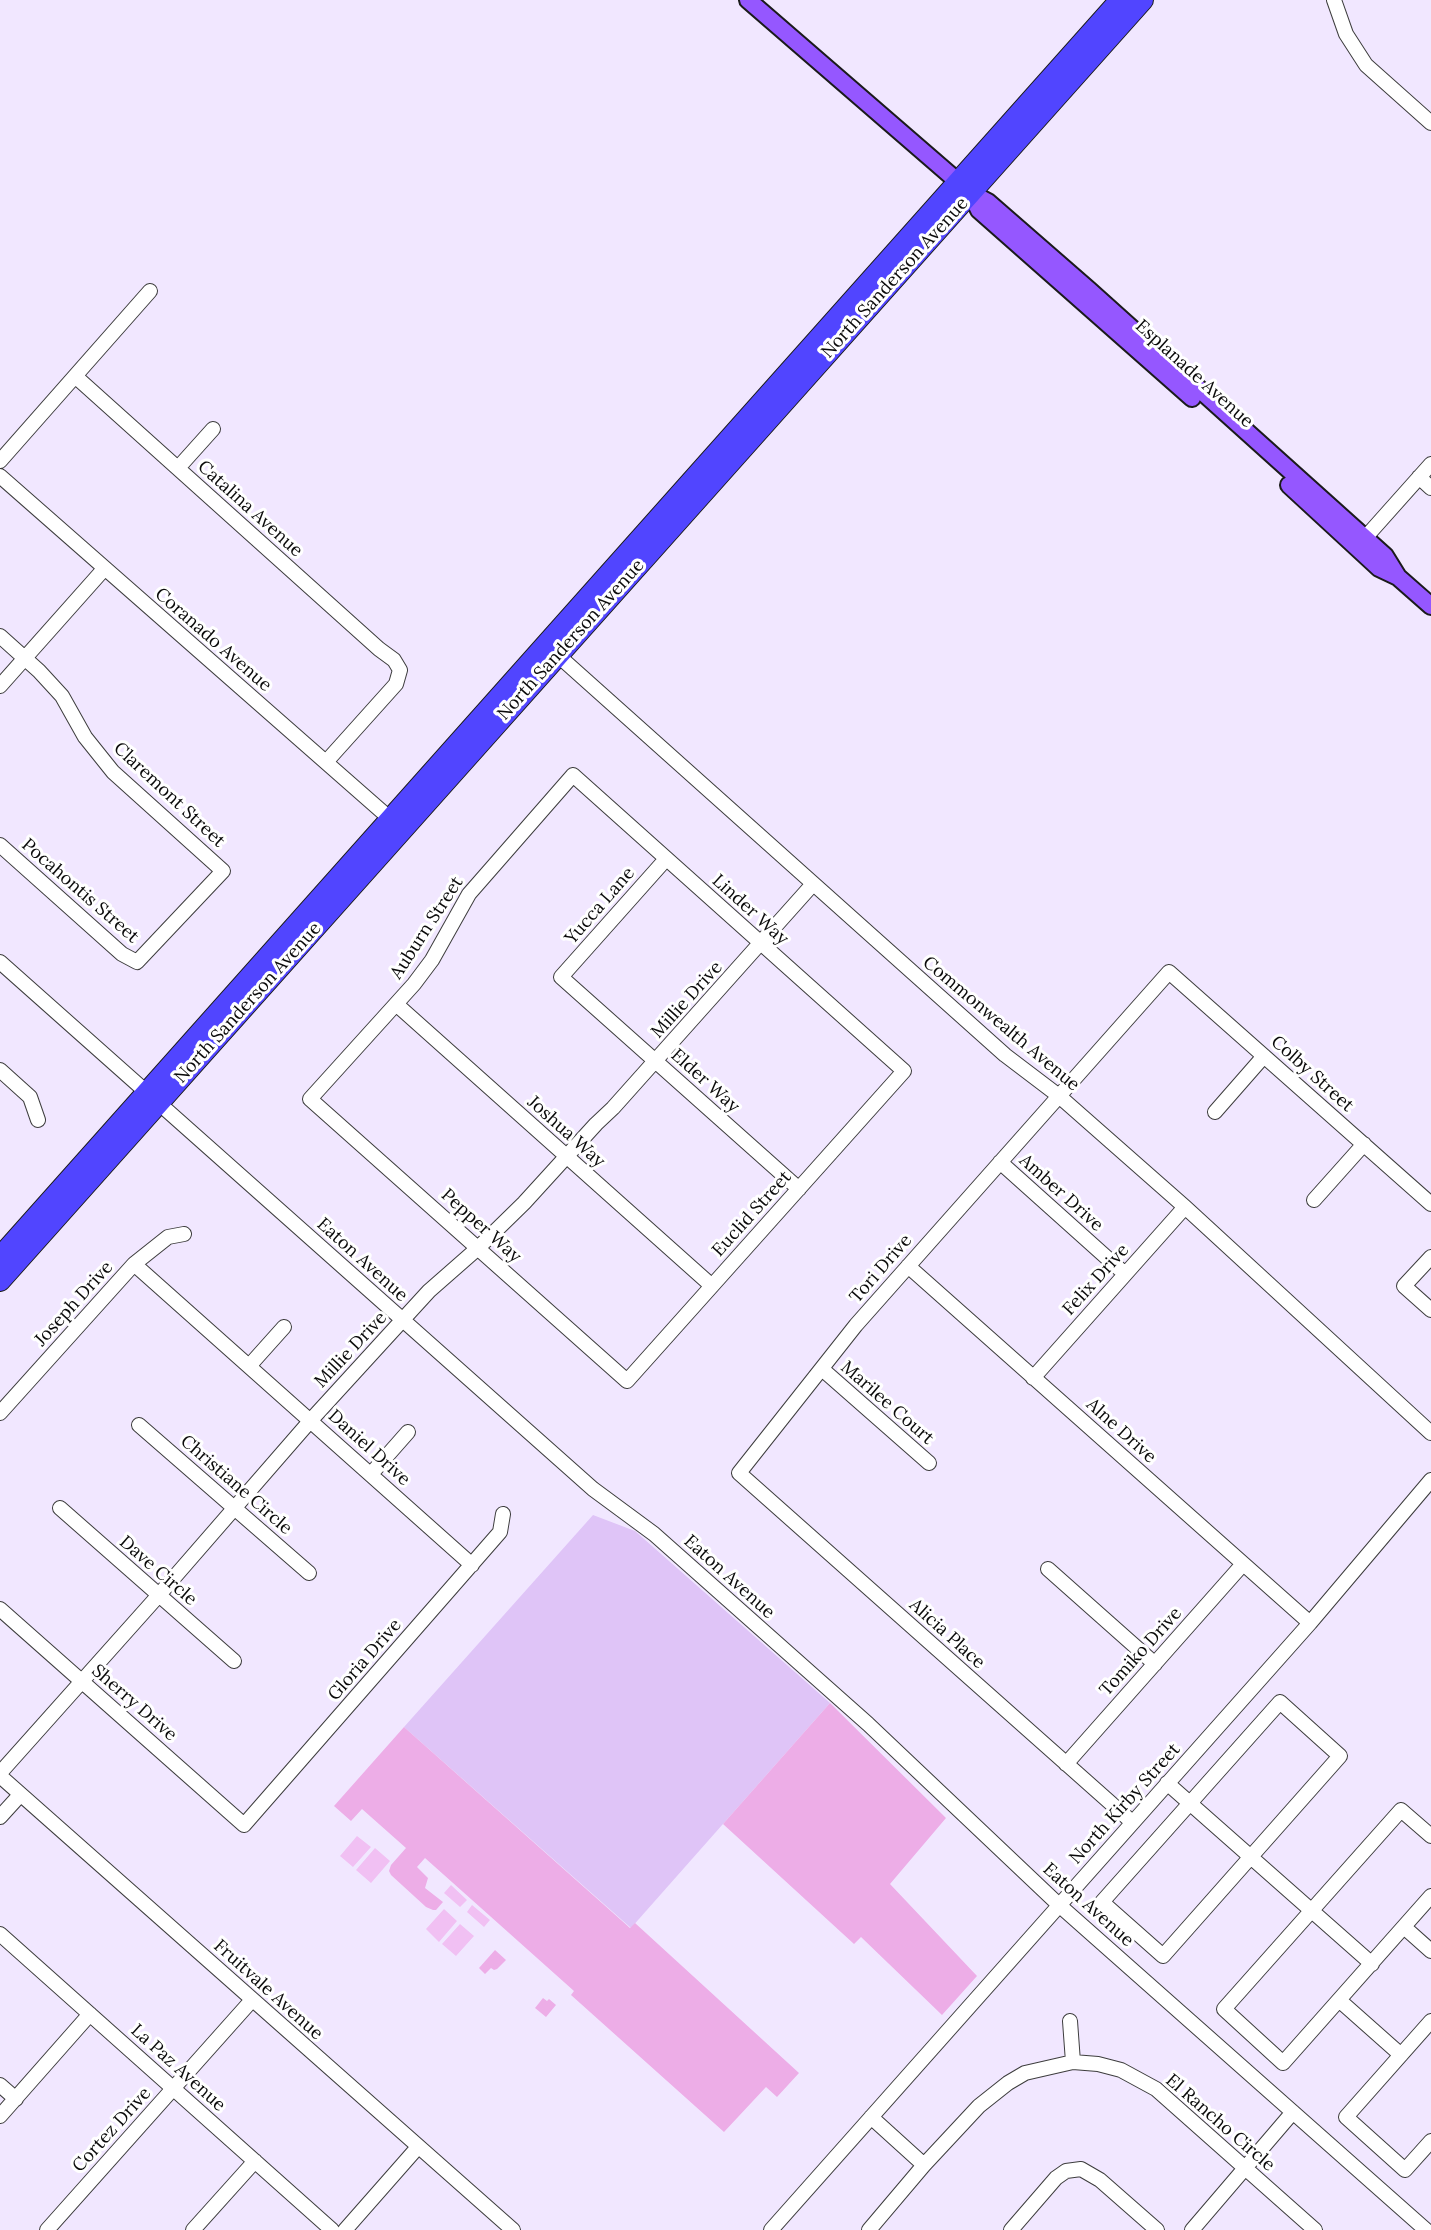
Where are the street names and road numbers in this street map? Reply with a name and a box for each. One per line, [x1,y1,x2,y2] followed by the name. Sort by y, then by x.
[817,193,973,363] street label: North Sanderson Avenue
[1131,315,1257,433] street label: Esplanade Avenue
[193,456,307,562] street label: Catalina Avenue
[493,555,649,725] street label: North Sanderson Avenue
[150,583,276,697] street label: Coranado Avenue
[109,738,229,852] street label: Claremont Street
[17,834,143,948] street label: Pocahontis Street
[561,863,639,949] street label: Yucca Lane
[707,870,793,950] street label: Linder Way
[386,873,468,983] street label: Auburn Street
[170,918,326,1088] street label: North Sanderson Avenue
[918,952,1084,1096] street label: Commonwealth Avenue
[647,957,727,1043] street label: Millie Drive
[1266,1031,1358,1117] street label: Colby Street
[666,1045,744,1117] street label: Elder Way
[523,1092,609,1172] street label: Joshua Way
[1015,1150,1107,1236] street label: Amber Drive
[708,1167,796,1261] street label: Euclid Street
[437,1184,525,1268] street label: Pepper Way
[312,1214,412,1306] street label: Eaton Avenue
[845,1230,917,1308] street label: Tori Drive
[1058,1240,1134,1320] street label: Felix Drive
[30,1257,118,1351] street label: Joseph Drive
[310,1308,392,1392] street label: Millie Drive
[836,1357,938,1449] street label: Marilee Court
[1082,1394,1160,1468] street label: Alne Drive
[324,1406,414,1490] street label: Daniel Drive
[176,1431,296,1539] street label: Christiane Circle
[679,1531,779,1623] street label: Eaton Avenue
[115,1532,201,1610] street label: Dave Circle
[905,1594,989,1674] street label: Alicia Place
[1095,1603,1187,1701] street label: Tomiko Drive
[324,1615,406,1705] street label: Gloria Drive
[87,1660,181,1746] street label: Sherry Drive
[1065,1739,1185,1869] street label: North Kirby Street
[1038,1859,1138,1951] street label: Eaton Avenue
[209,1935,327,2045] street label: Fruitvale Avenue
[126,2020,230,2116] street label: La Paz Avenue
[1161,2070,1279,2176] street label: El Rancho Circle
[68,2083,156,2177] street label: Cortez Drive

